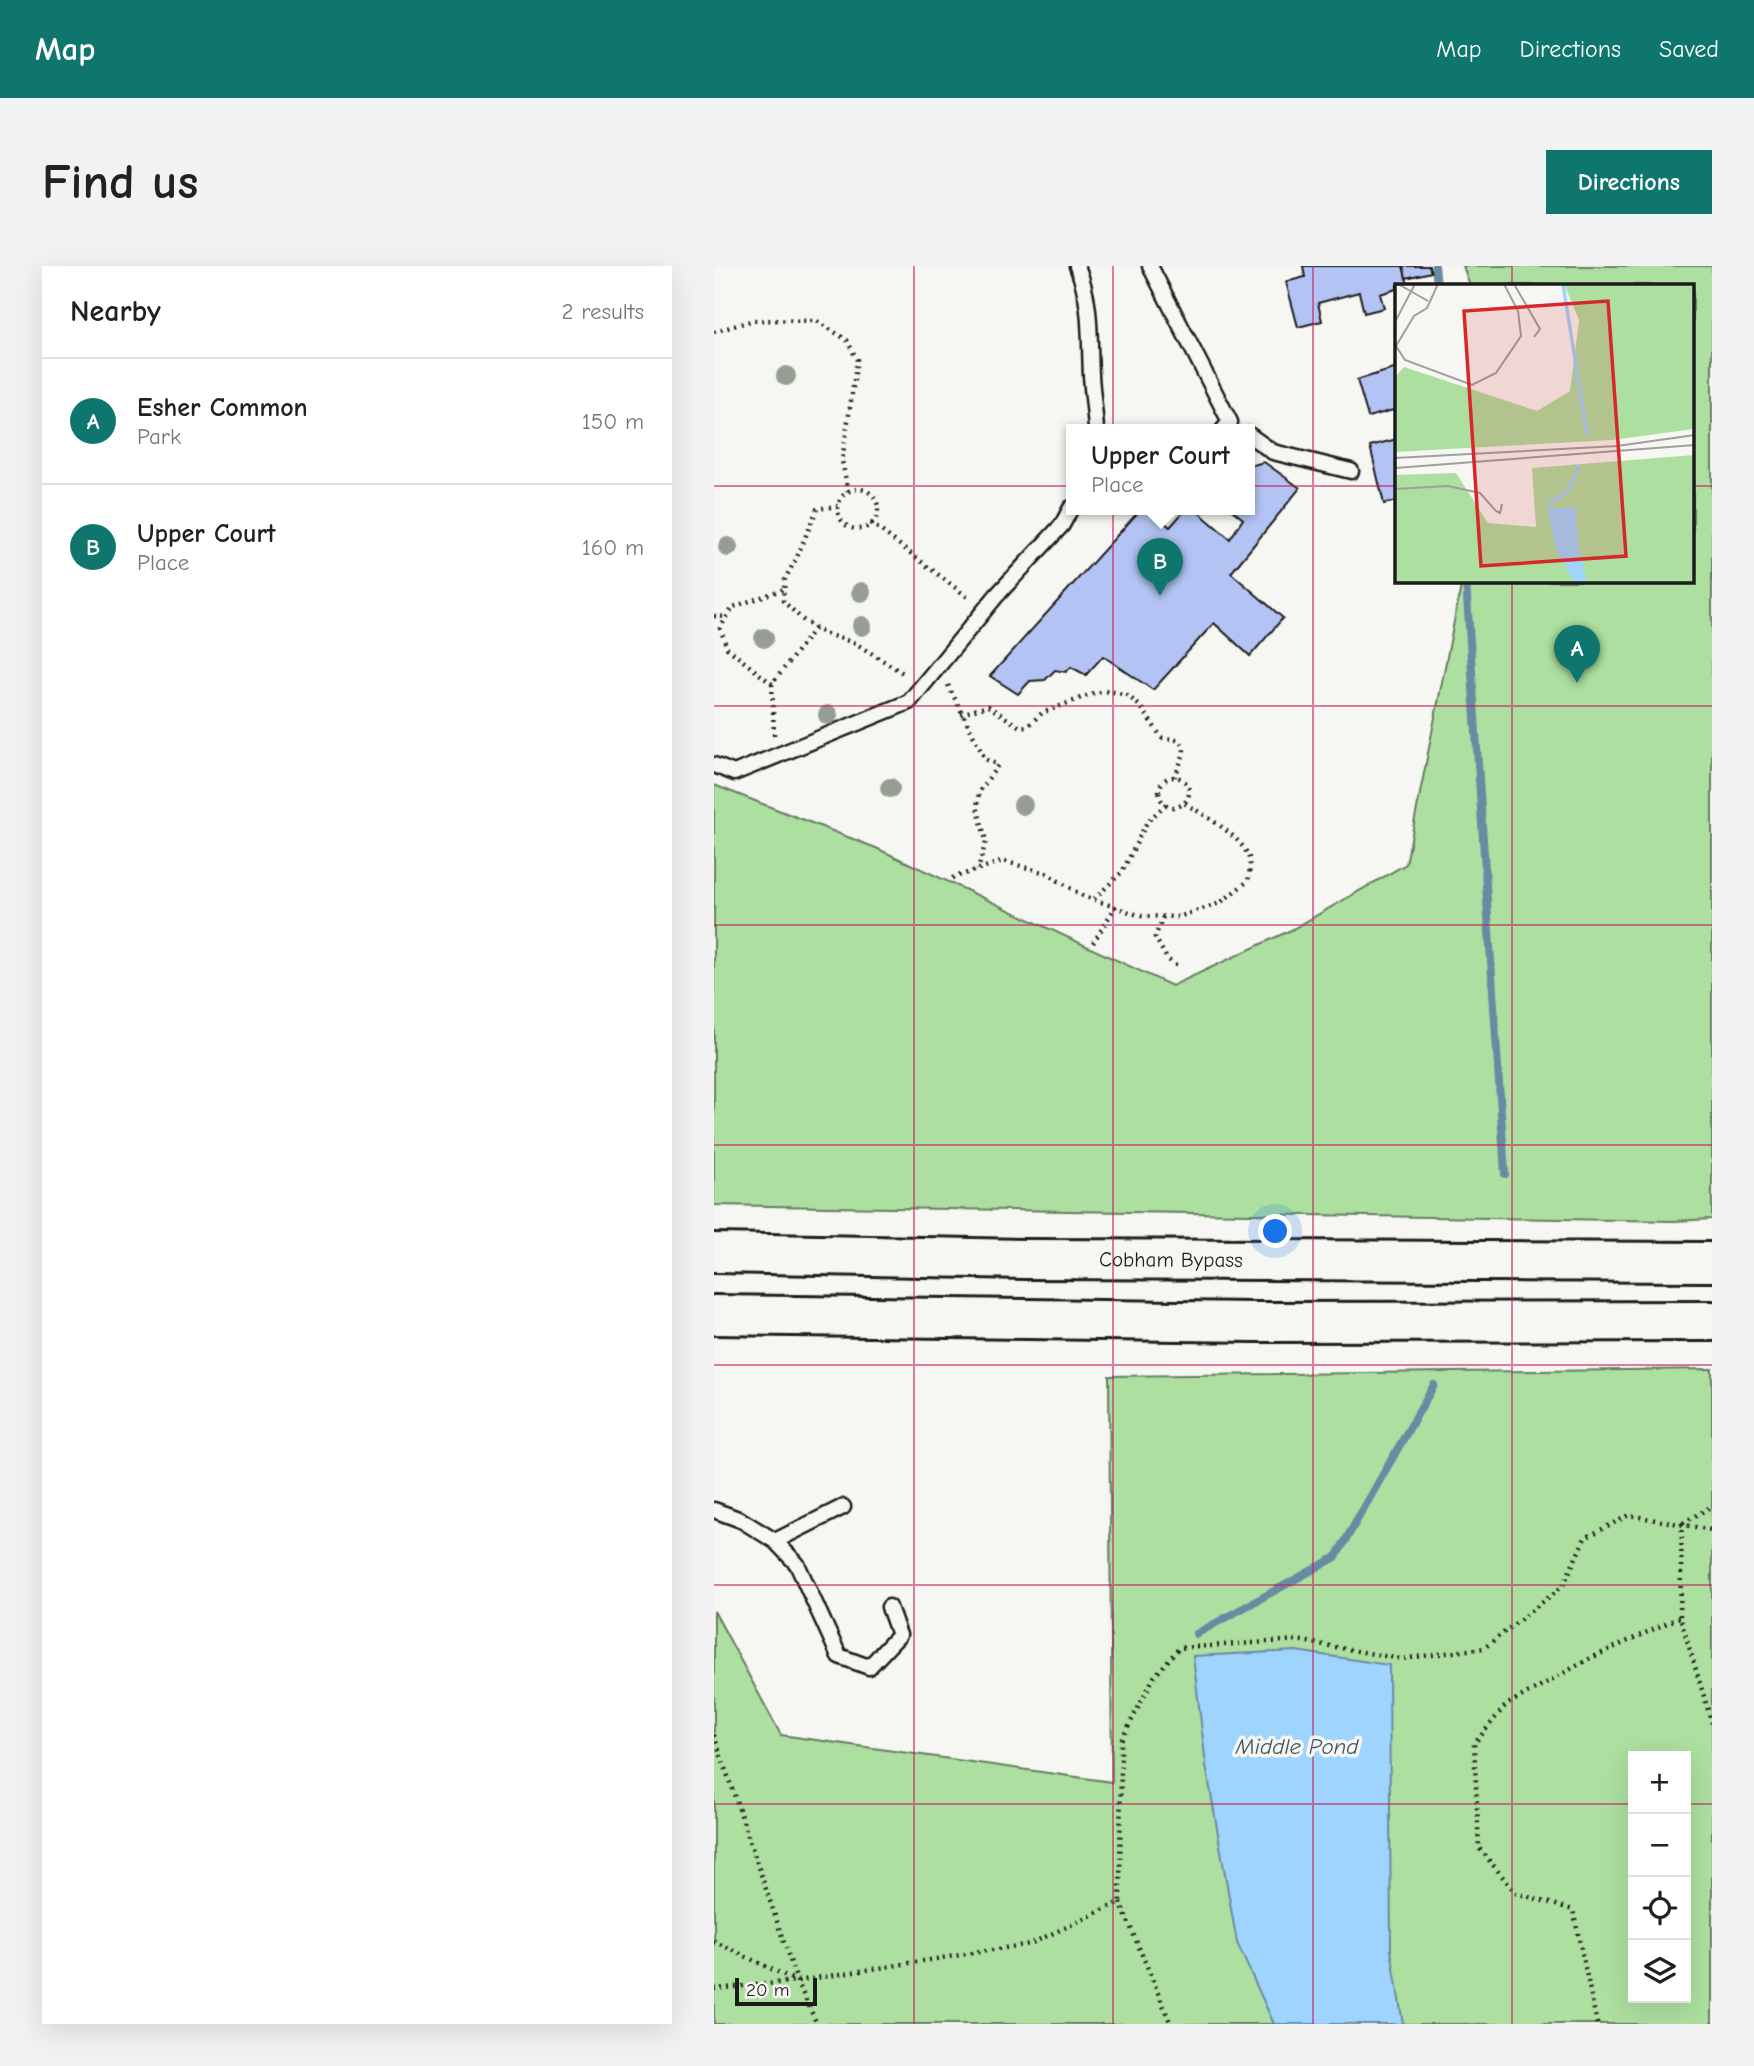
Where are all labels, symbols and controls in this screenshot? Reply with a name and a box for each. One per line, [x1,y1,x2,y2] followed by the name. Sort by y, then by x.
[35,30,96,68] text: Map
[1436,35,1482,63] text: Map
[1520,35,1621,63] text: Directions
[1659,35,1719,63] text: Saved
[1546,150,1712,214] button: Directions
[42,154,198,210] text: Find us
[1395,284,1695,583] inset map
[70,294,161,329] text: Nearby
[562,298,644,325] text: 2 results
[137,393,308,423] text: Esher Common
[87,408,99,435] text: A
[582,408,644,435] text: 150 m
[137,423,181,450] text: Park
[1066,424,1255,515] popup
[1091,441,1230,471] text: Upper Court
[1091,471,1144,498] text: Place
[137,519,276,549] text: Upper Court
[86,534,100,561] text: B
[582,534,644,561] text: 160 m
[1137,538,1183,596] pin: B
[137,549,189,576] text: Place
[1554,625,1600,683] pin: A
[1258,1214,1292,1248] your location
[1099,1247,1243,1272] street label: Cobham Bypass
[1234,1733,1359,1760] water label: Middle Pond
[1628,1751,1691,2003] map controls
[1628,1751,1691,1814] button: +
[1628,1814,1691,1877] button: −
[1628,1877,1691,1940] button: locate
[1628,1940,1691,2003] button: layers
[735,1975,817,2007] scale bar
[746,1979,790,2001] text: 20 m

